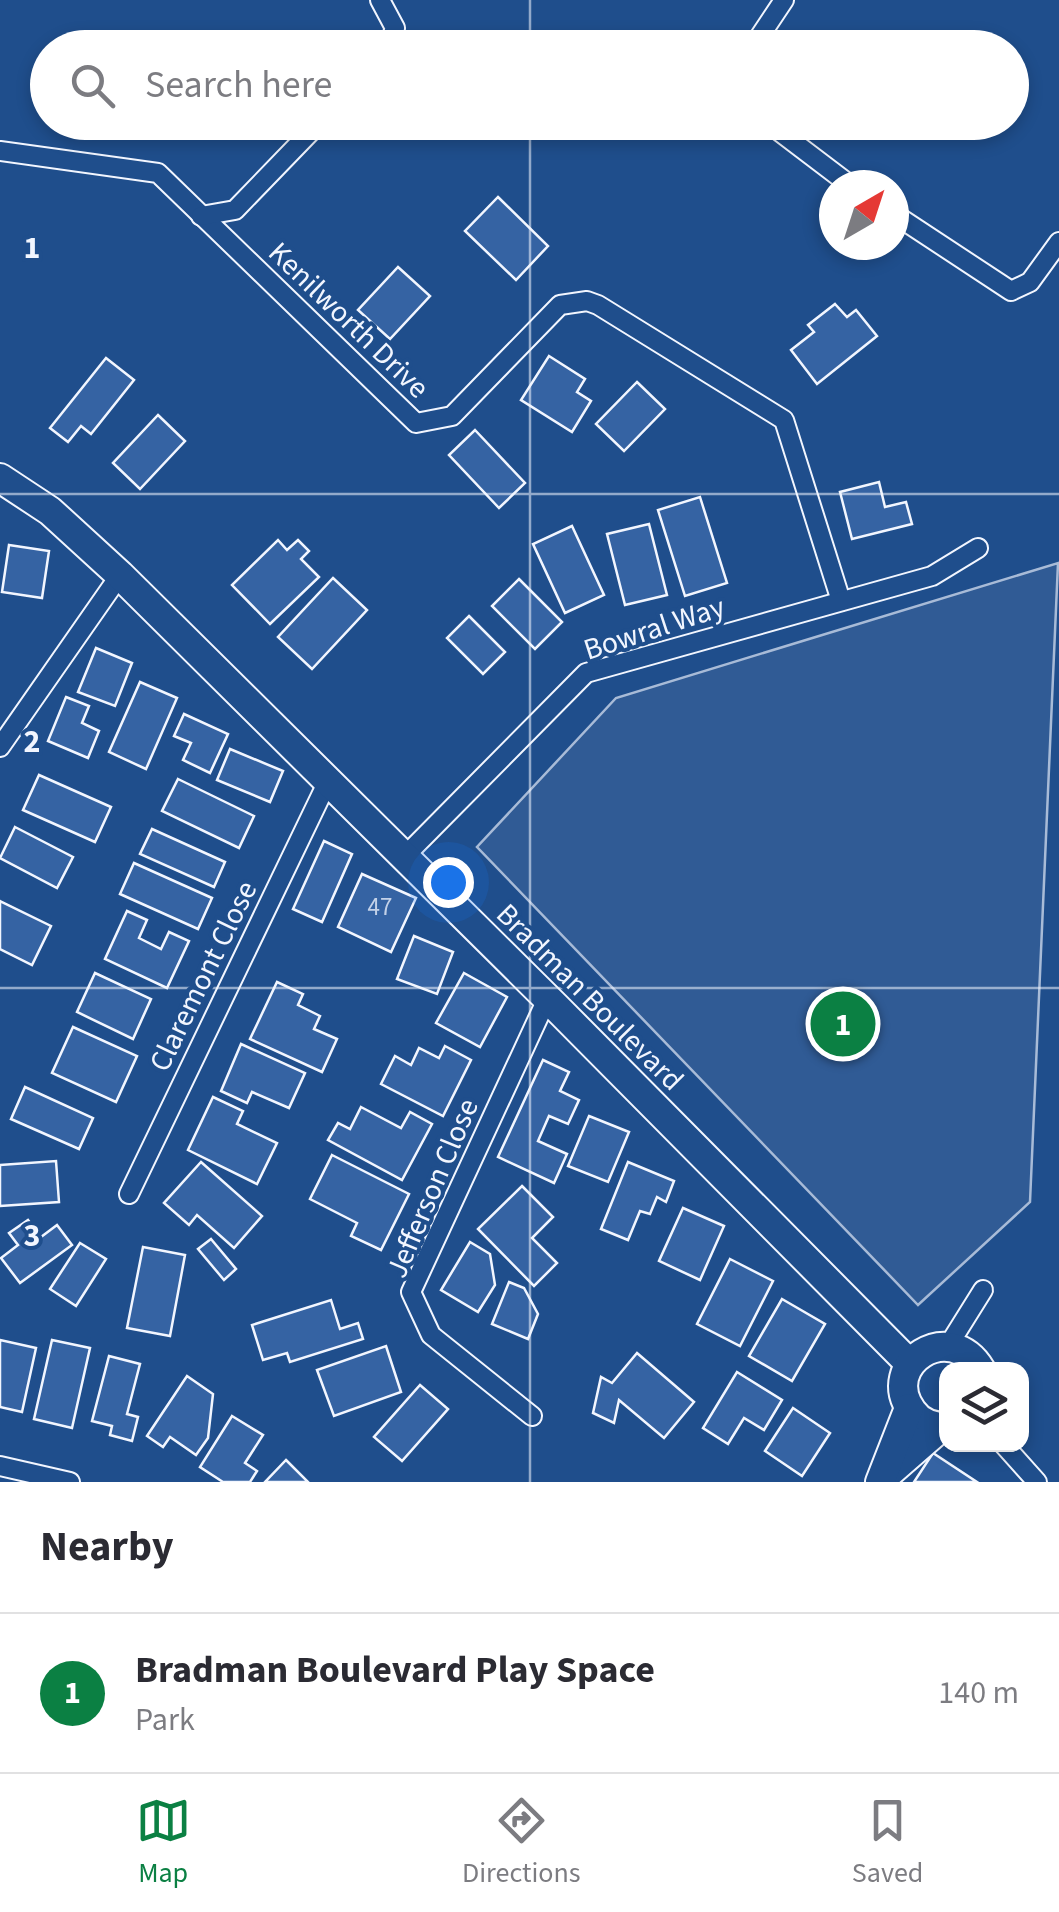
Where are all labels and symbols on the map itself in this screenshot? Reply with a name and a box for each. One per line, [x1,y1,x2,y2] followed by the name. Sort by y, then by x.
[819,170,909,260] north arrow
[24,225,40,271] text: 1
[259,232,439,408] street label: Kenilworth Drive
[578,585,730,671] street label: Bowral Way
[24,719,40,765] text: 2
[423,857,474,908] your location
[139,874,268,1079] street label: Claremont Close
[368,889,392,925] house number: 47
[486,894,693,1101] street label: Bradman Boulevard
[810,986,876,1062] pin: 1
[375,1092,490,1285] street label: Jefferson Close
[24,1213,40,1259] text: 3

